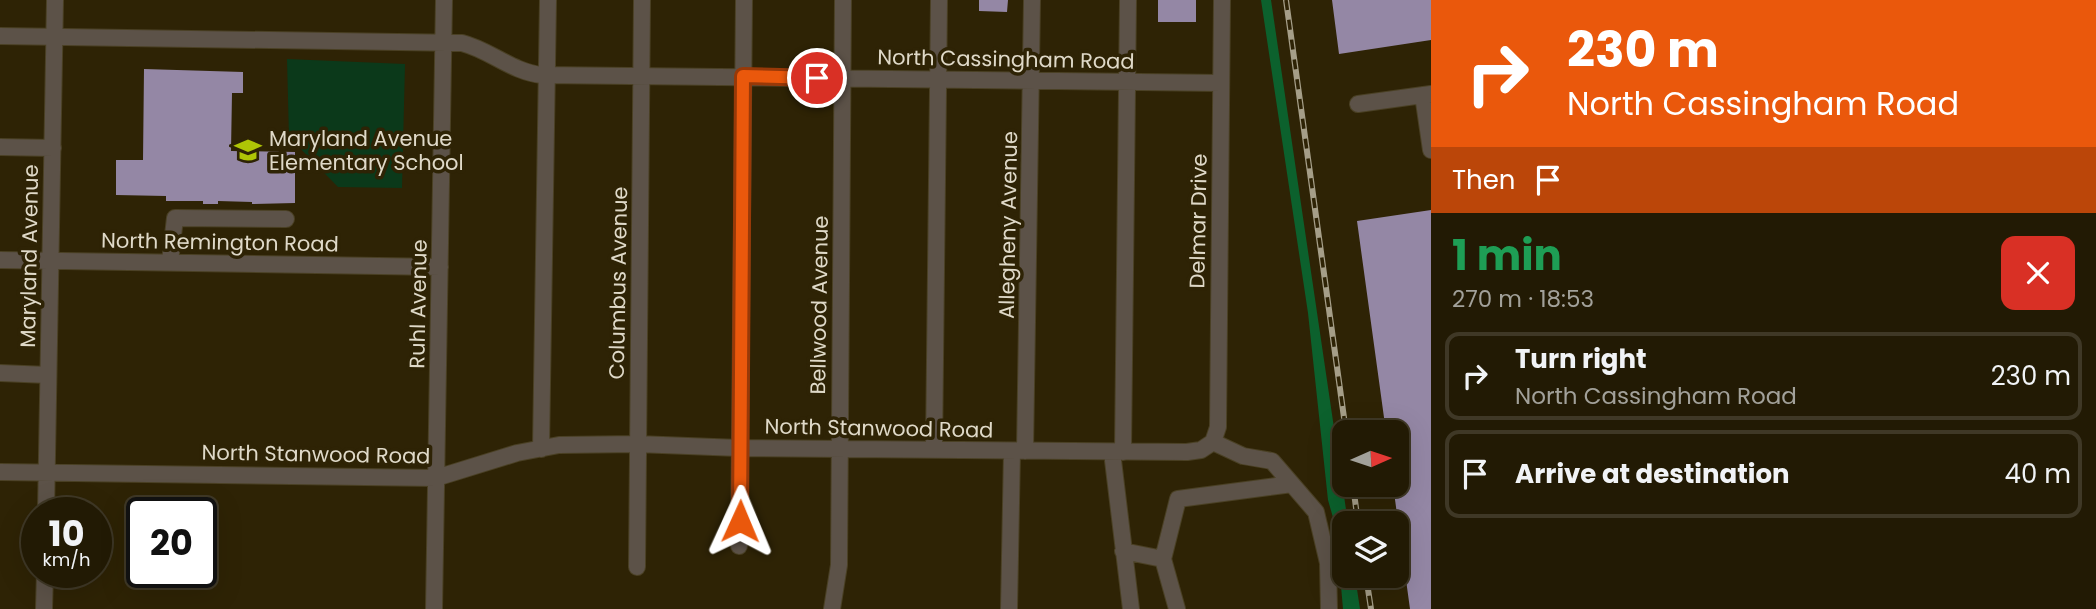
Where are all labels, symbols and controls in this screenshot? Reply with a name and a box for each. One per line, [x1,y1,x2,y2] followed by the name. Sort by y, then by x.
[1567,16,1719,84] text: 230 m
[1452,28,1543,119] icon: right
[877,42,1135,76] street label: North Cassingham Road
[787,48,847,108] pin
[798,59,836,97] icon: arrive
[1567,81,1959,126] text: North Cassingham Road
[269,124,464,177] place label: Maryland Avenue Elementary School
[992,131,1024,319] street label: Allegheny Avenue
[233,135,263,165] school or university icon: Maryland Avenue Elementary School
[1182,153,1214,289] street label: Delmar Drive
[1529,161,1567,199] icon: arrive
[1452,162,1515,198] text: Then
[13,164,45,348] street label: Maryland Avenue
[602,186,634,380] street label: Columbus Avenue
[803,215,835,395] street label: Bellwood Avenue
[101,225,339,259] street label: North Remington Road
[1452,226,1562,285] text: 1 min
[2001,236,2075,310] button: close
[402,239,434,369] street label: Ruhl Avenue
[1452,283,1594,315] text: 270 m · 18:53
[1515,341,1647,377] text: Turn right
[1456,357,1494,395] icon: right
[1991,358,2071,394] text: 230 m
[1515,380,1797,412] text: North Cassingham Road
[764,412,994,444] street label: North Stanwood Road
[1332,420,1409,497] north arrow
[1332,420,1409,588] map controls
[201,438,431,470] street label: North Stanwood Road
[1456,455,1494,493] icon: arrive
[1515,456,1790,492] text: Arrive at destination
[2005,456,2071,492] text: 40 m
[703,484,777,558] position arrow
[126,497,217,588] speed limit sign: 20
[49,509,84,558] text: 10
[1332,511,1409,588] button: layers
[43,547,90,572] text: km/h

